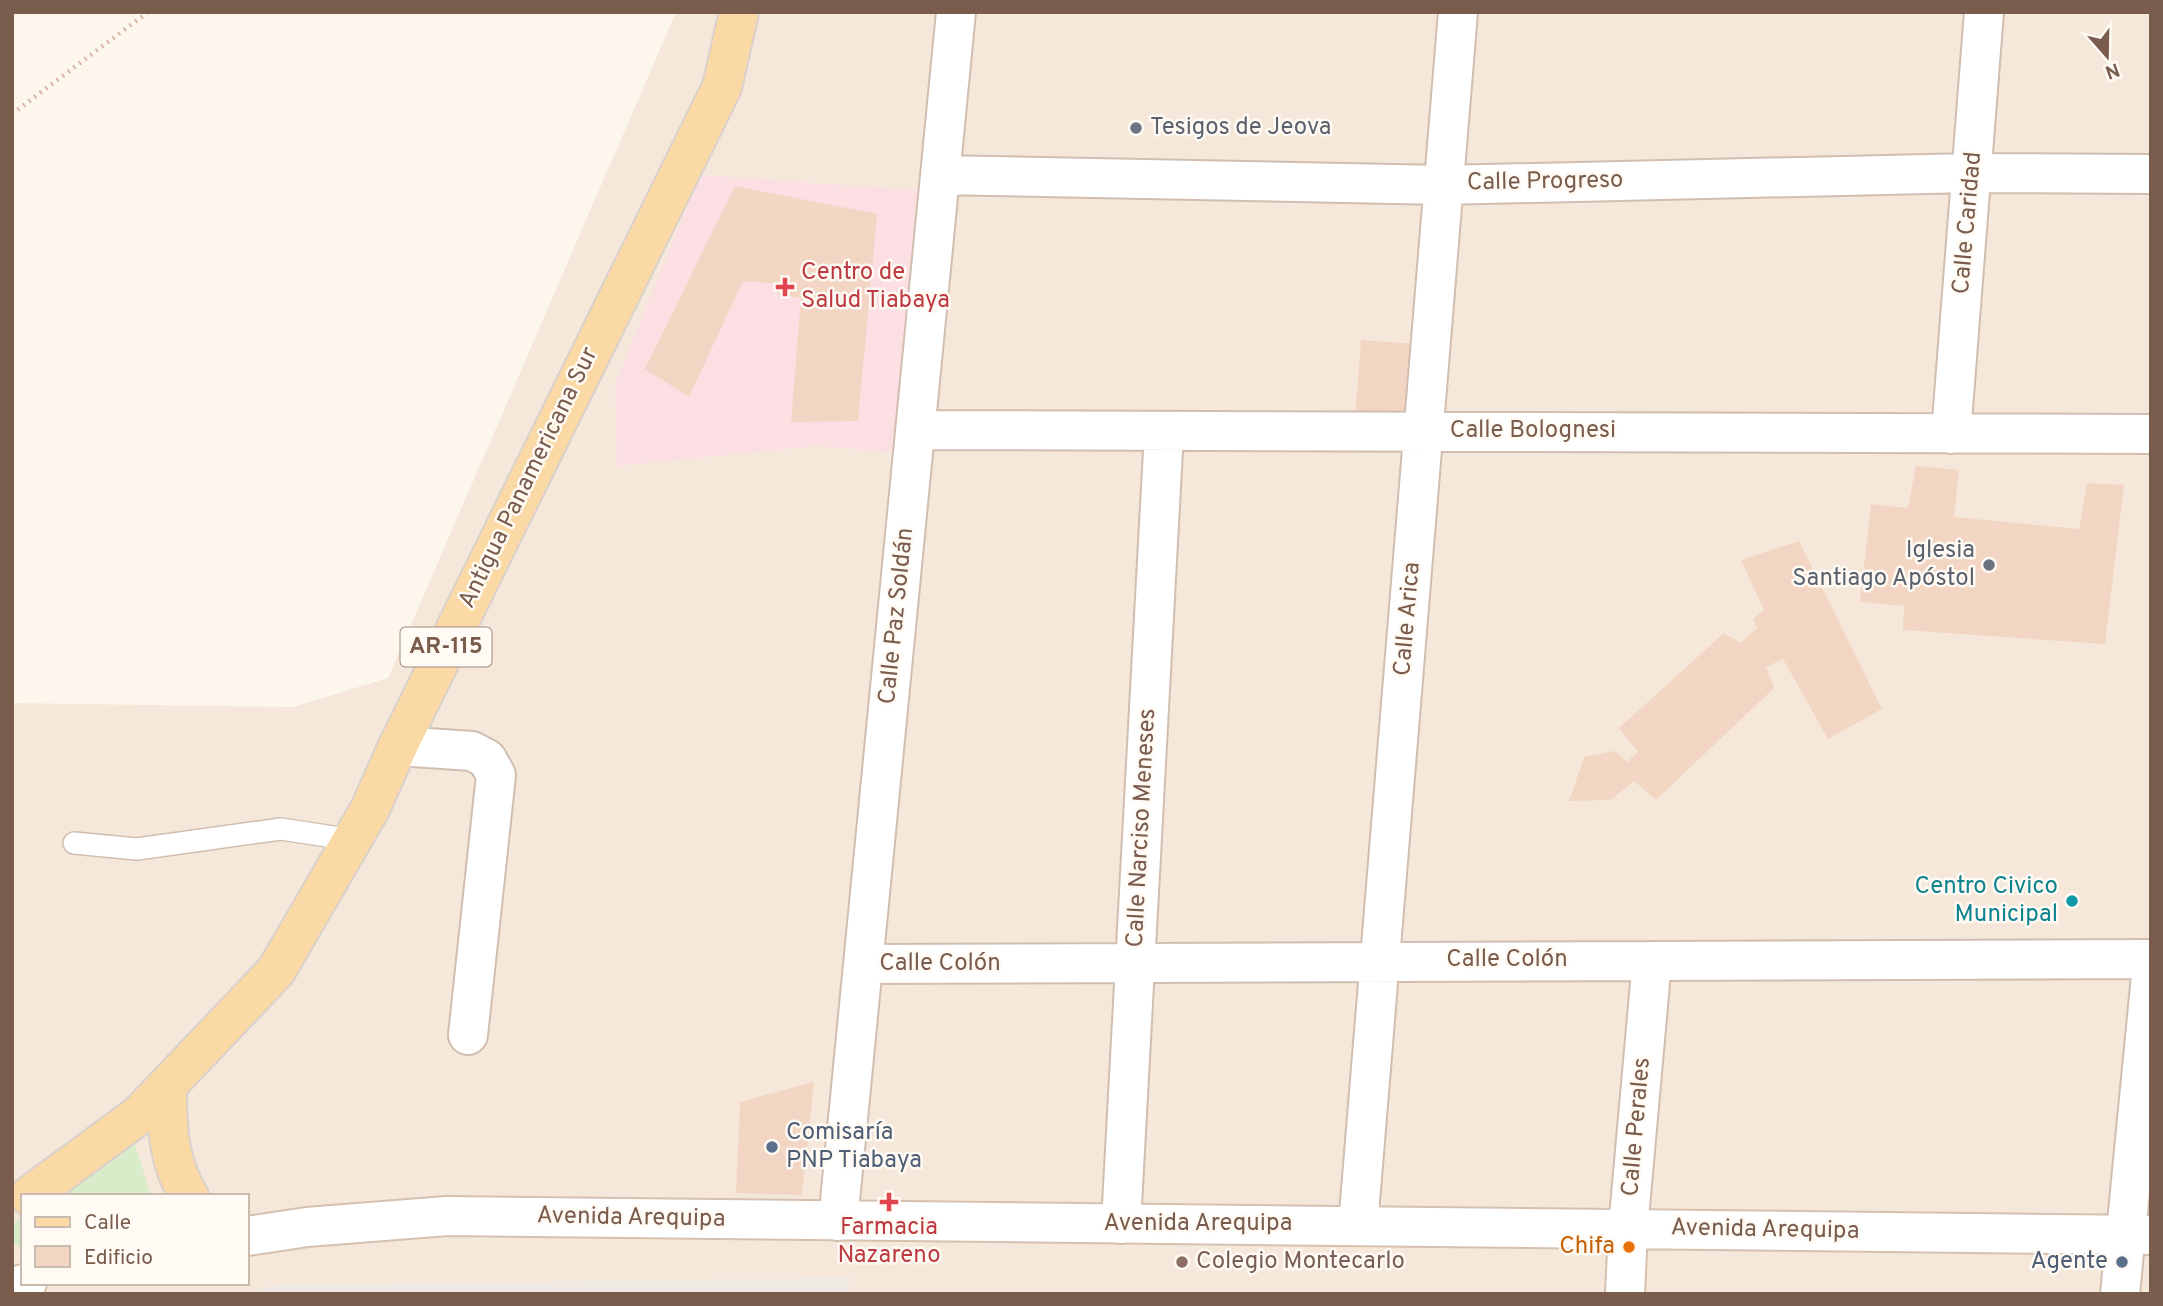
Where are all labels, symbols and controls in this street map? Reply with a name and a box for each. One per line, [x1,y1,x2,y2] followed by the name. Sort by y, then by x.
[2072,21,2142,91] north arrow
[2102,56,2123,84] text: N
[1150,113,1332,143] place label: Tesigos de Jeova
[1128,120,1144,136] marker: Tesigos de Jeova
[1947,150,1989,296] street label: Calle Caridad
[1467,166,1623,198] street label: Calle Progreso
[801,258,950,316] place label: Centro de Salud Tiabaya
[775,277,795,297] marker: Centro de Salud Tiabaya
[453,343,605,613] street label: Antigua Panamericana Sur
[1450,416,1616,446] street label: Calle Bolognesi
[873,526,921,706] street label: Calle Paz Soldán
[1792,536,1975,594] place label: Iglesia Santiago Apóstol
[1981,557,1997,573] marker: Iglesia Santiago Apóstol
[1388,561,1428,677] street label: Calle Arica
[400,628,492,666] road number: AR-115
[1121,708,1163,948] street label: Calle Narciso Meneses
[1915,872,2058,930] place label: Centro Civico Municipal
[2064,893,2080,909] marker: Centro Civico Municipal
[1446,945,1568,975] street label: Calle Colón
[879,949,1001,979] street label: Calle Colón
[1616,1056,1658,1198] street label: Calle Perales
[786,1118,922,1176] place label: Comisaría PNP Tiabaya
[764,1139,780,1155] marker: Comisaría PNP Tiabaya
[21,1194,248,1285] legend
[881,1194,897,1210] marker: Farmacia Nazareno
[536,1201,726,1235] street label: Avenida Arequipa
[1104,1209,1292,1239] street label: Avenida Arequipa
[84,1210,131,1237] text: Calle
[837,1213,941,1271] place label: Farmacia Nazareno
[1670,1213,1860,1247] street label: Avenida Arequipa
[1559,1232,1615,1262] place label: Chifa
[1621,1239,1637,1255] marker: Chifa
[84,1245,153,1272] text: Edificio
[1196,1247,1405,1277] place label: Colegio Montecarlo
[2031,1247,2108,1277] place label: Agente
[1174,1254,1190,1270] marker: Colegio Montecarlo
[2114,1254,2130,1270] marker: Agente

